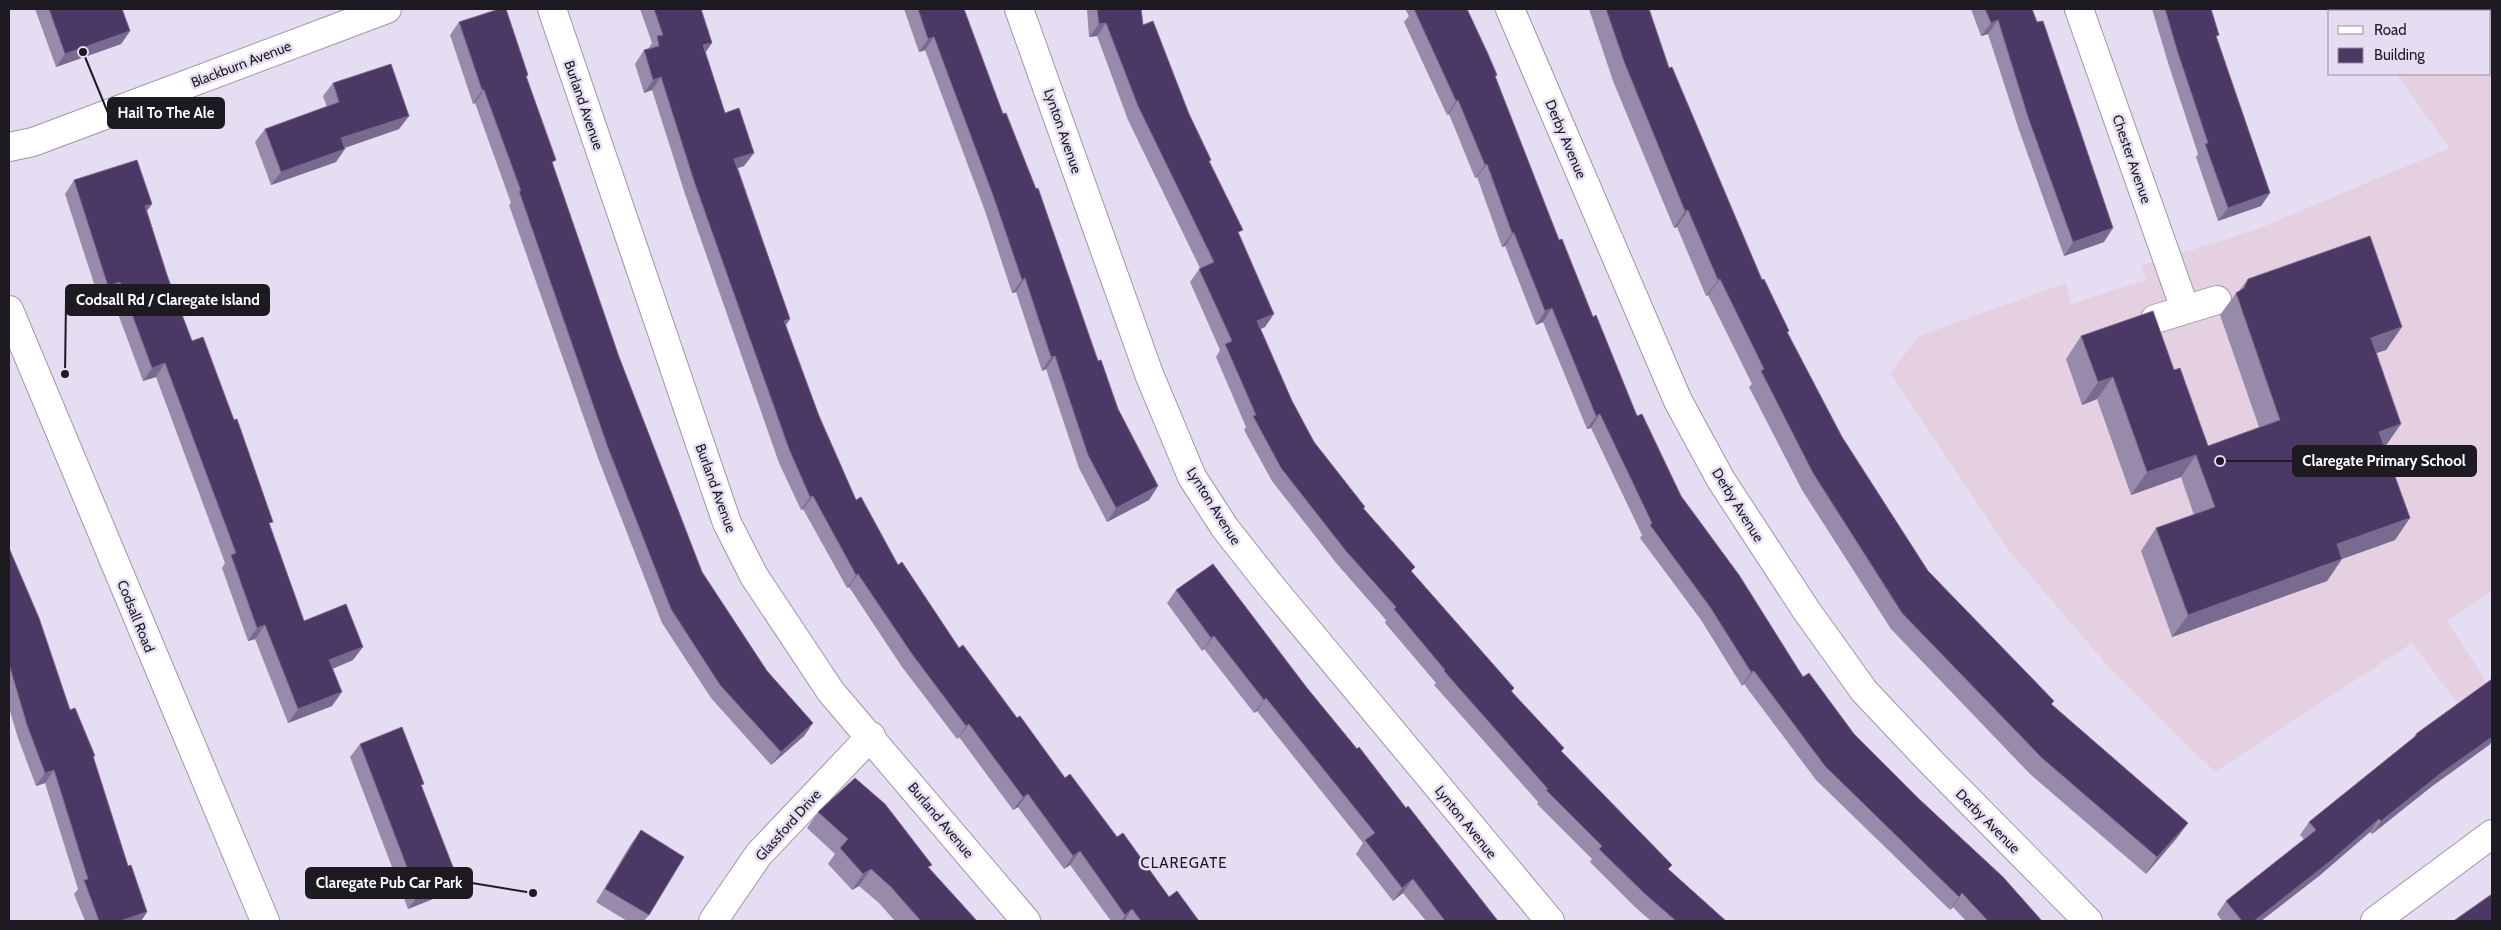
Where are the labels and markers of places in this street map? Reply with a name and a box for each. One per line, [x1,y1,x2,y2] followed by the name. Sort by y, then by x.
[108,98,224,128] callout: Hail To The Ale
[66,285,269,315] callout: Codsall Rd / Claregate Island
[2293,446,2476,476] callout: Claregate Primary School
[306,868,472,898] callout: Claregate Pub Car Park

